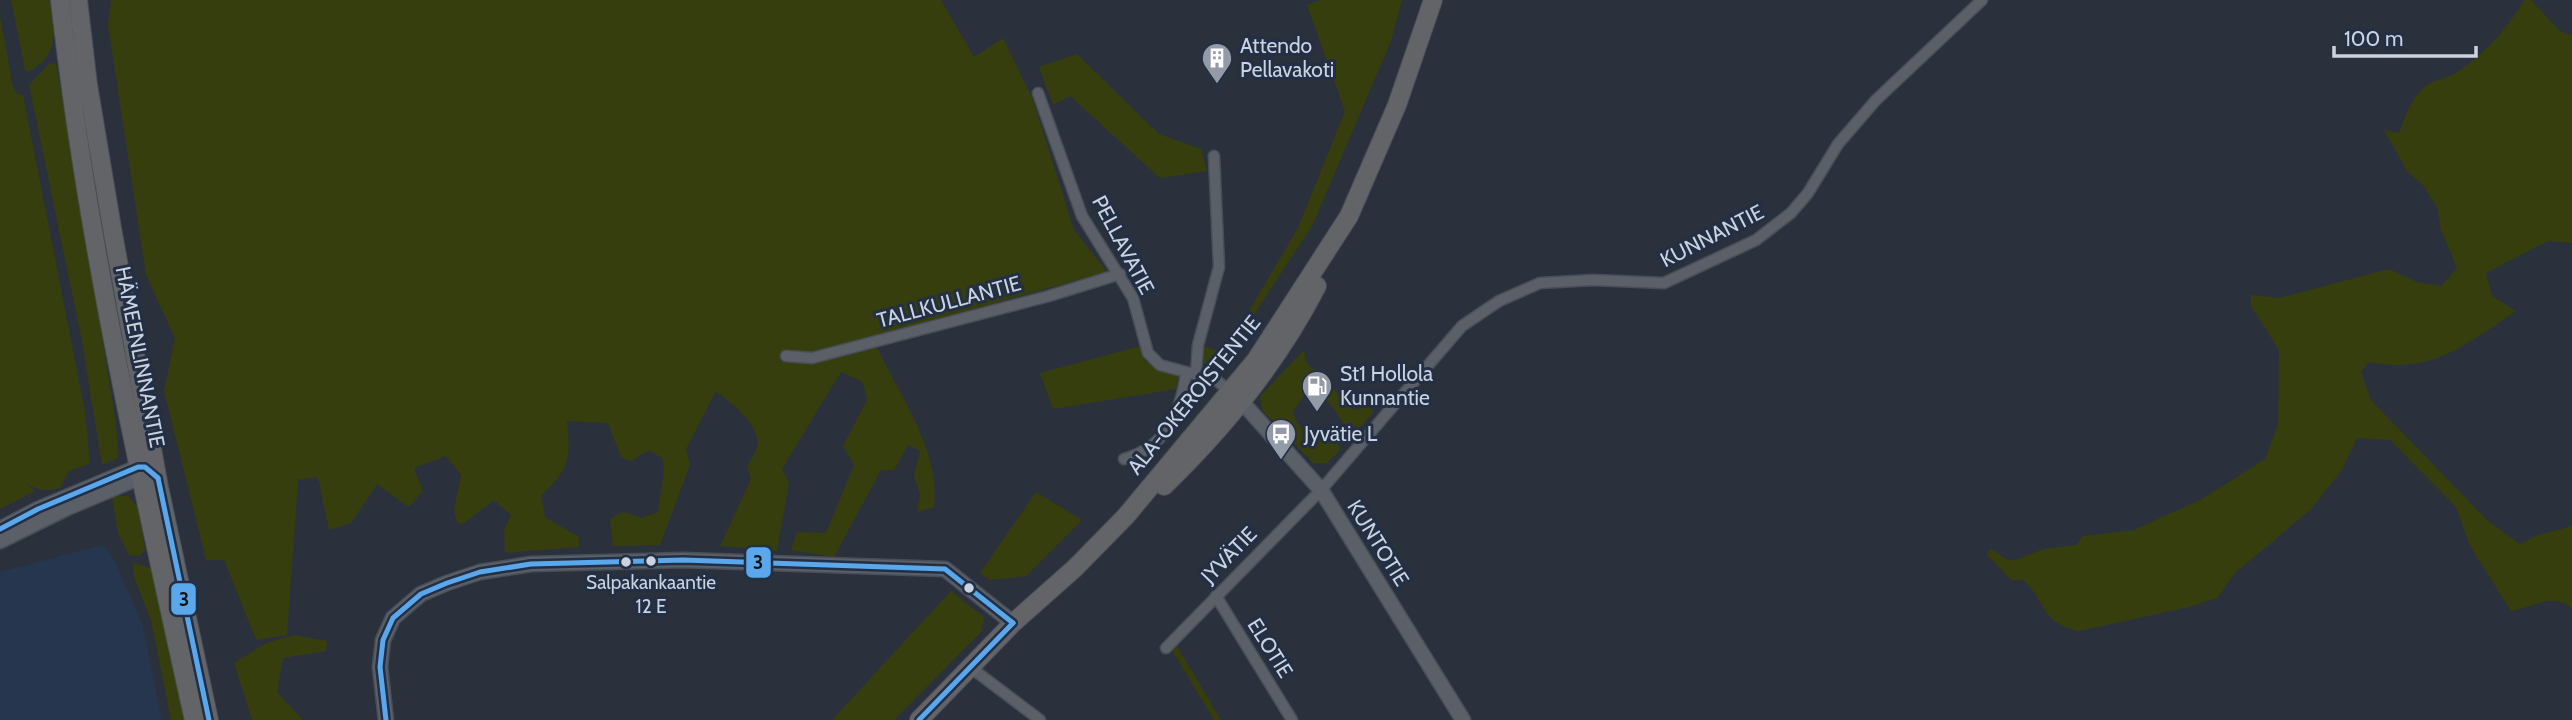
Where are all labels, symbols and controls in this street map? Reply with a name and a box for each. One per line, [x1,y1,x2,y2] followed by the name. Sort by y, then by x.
[2334,14,2476,58] scale bar
[2344,26,2403,51] text: 100 m
[1240,33,1334,82] place label: Attendo Pellavakoti
[1200,41,1234,85] building icon: Attendo Pellavakoti
[1087,191,1160,298] street label: PELLAVATIE
[1656,199,1768,272] street label: KUNNANTIE
[111,264,170,450] street label: HÄMEENLINNANTIE
[874,270,1024,333] street label: TALLKULLANTIE
[1122,310,1265,479] street label: ALA-OKEROISTENTIE
[1340,361,1433,410] place label: St1 Hollola Kunnantie
[1300,369,1334,413] fuel station icon: St1 Hollola Kunnantie
[1264,417,1298,461] bus stop icon: Jyvätie L
[1303,421,1378,446] place label: Jyvätie L
[1342,495,1415,590] street label: KUNTOTIE
[1195,521,1262,589] street label: JYVÄTIE
[745,546,772,579] line badge: 3
[753,551,763,574] text: 3
[644,554,658,568] marker: Salpakankaantie 12 E
[619,555,633,569] unlabelled marker
[586,571,716,618] place label: Salpakankaantie 12 E
[962,581,976,595] unlabelled marker
[170,582,197,616] line badge: 3
[179,588,189,611] text: 3
[1242,613,1298,682] street label: ELOTIE

